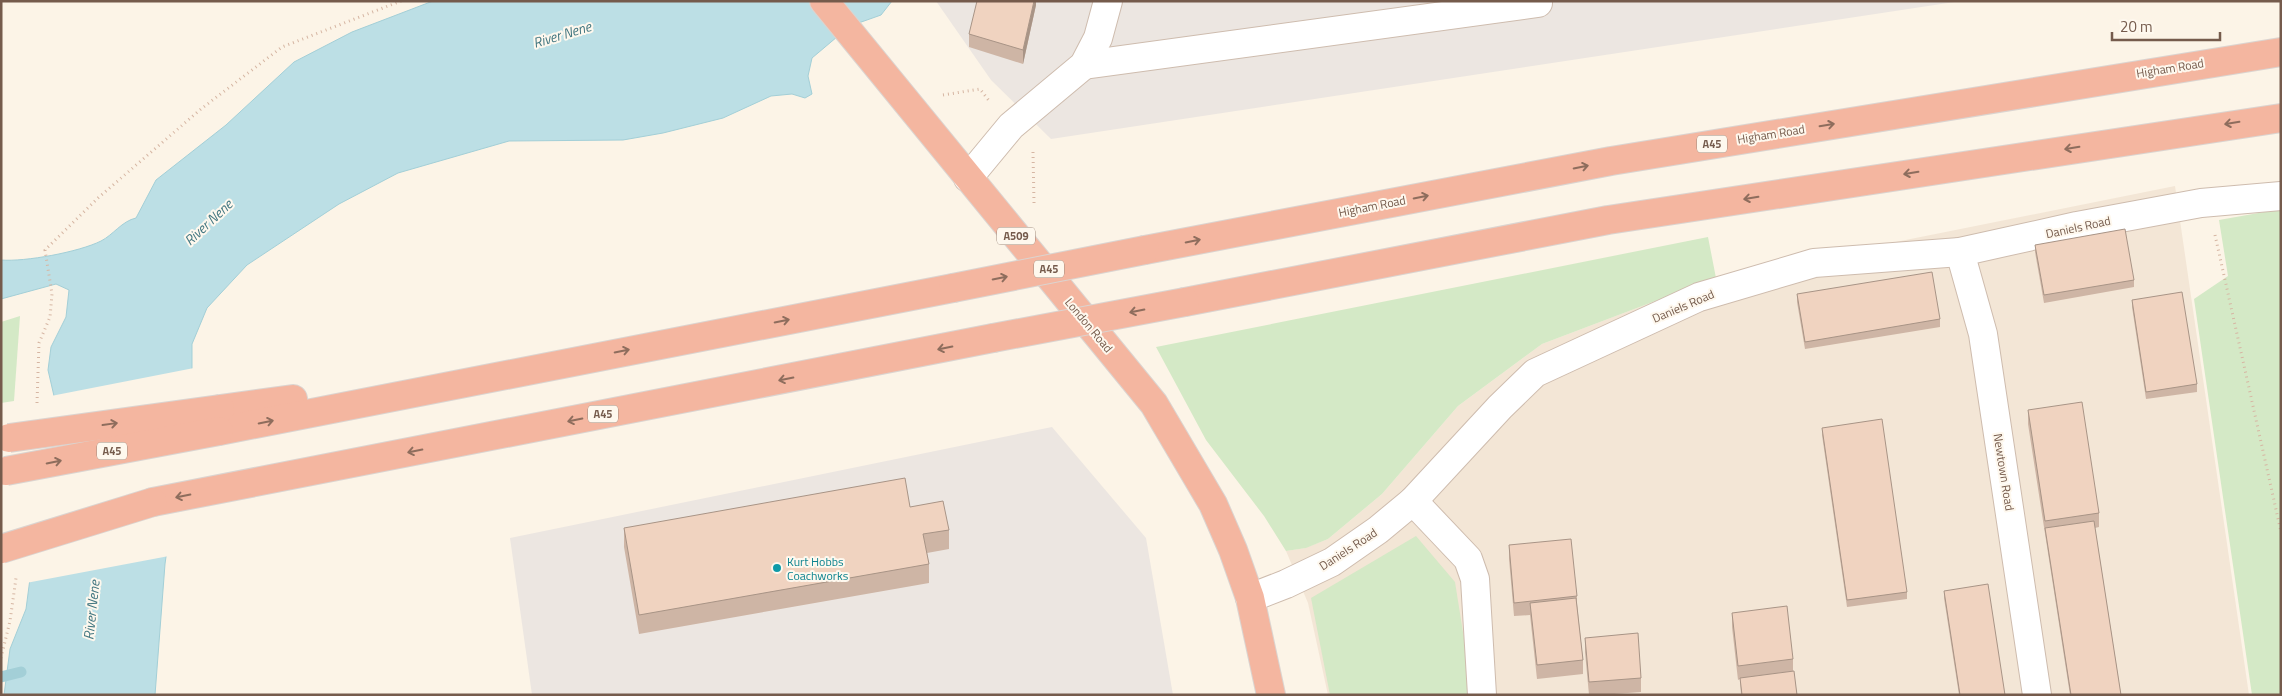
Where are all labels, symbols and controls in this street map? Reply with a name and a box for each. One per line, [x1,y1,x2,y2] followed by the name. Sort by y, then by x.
[2112,10,2220,42] scale bar
[530,15,595,53] water label: River Nene
[2120,15,2153,38] text: 20 m
[2135,53,2205,83] street label: Higham Road
[1736,119,1806,149] street label: Higham Road
[2225,119,2241,129] one-way arrow
[1819,120,1835,130] one-way arrow
[1697,136,1727,152] road number: A45
[2064,144,2080,154] one-way arrow
[1572,161,1588,171] one-way arrow
[1904,168,1920,178] one-way arrow
[1337,190,1407,222] street label: Higham Road
[1413,192,1429,202] one-way arrow
[179,193,238,250] water label: River Nene
[1743,193,1759,203] one-way arrow
[2044,211,2112,243] street label: Daniels Road
[997,228,1035,245] road number: A509
[1184,235,1200,245] one-way arrow
[1034,260,1064,278] road number: A45
[992,273,1008,283] one-way arrow
[1649,284,1717,328] street label: Daniels Road
[1060,294,1118,356] street label: London Road
[1130,306,1146,316] one-way arrow
[774,315,790,325] one-way arrow
[938,343,954,353] one-way arrow
[614,346,630,356] one-way arrow
[778,374,794,384] one-way arrow
[588,406,618,422] road number: A45
[567,415,583,425] one-way arrow
[258,417,274,426] one-way arrow
[101,419,117,429] one-way arrow
[1989,432,2019,512] street label: Newtown Road
[97,442,127,460] road number: A45
[408,446,424,456] one-way arrow
[45,457,61,466] one-way arrow
[175,492,191,501] one-way arrow
[1315,523,1381,575] street label: Daniels Road
[787,552,849,585] place label: Kurt Hobbs Coachworks
[771,562,783,574] marker: Kurt Hobbs Coachworks
[77,578,105,641] water label: River Nene

